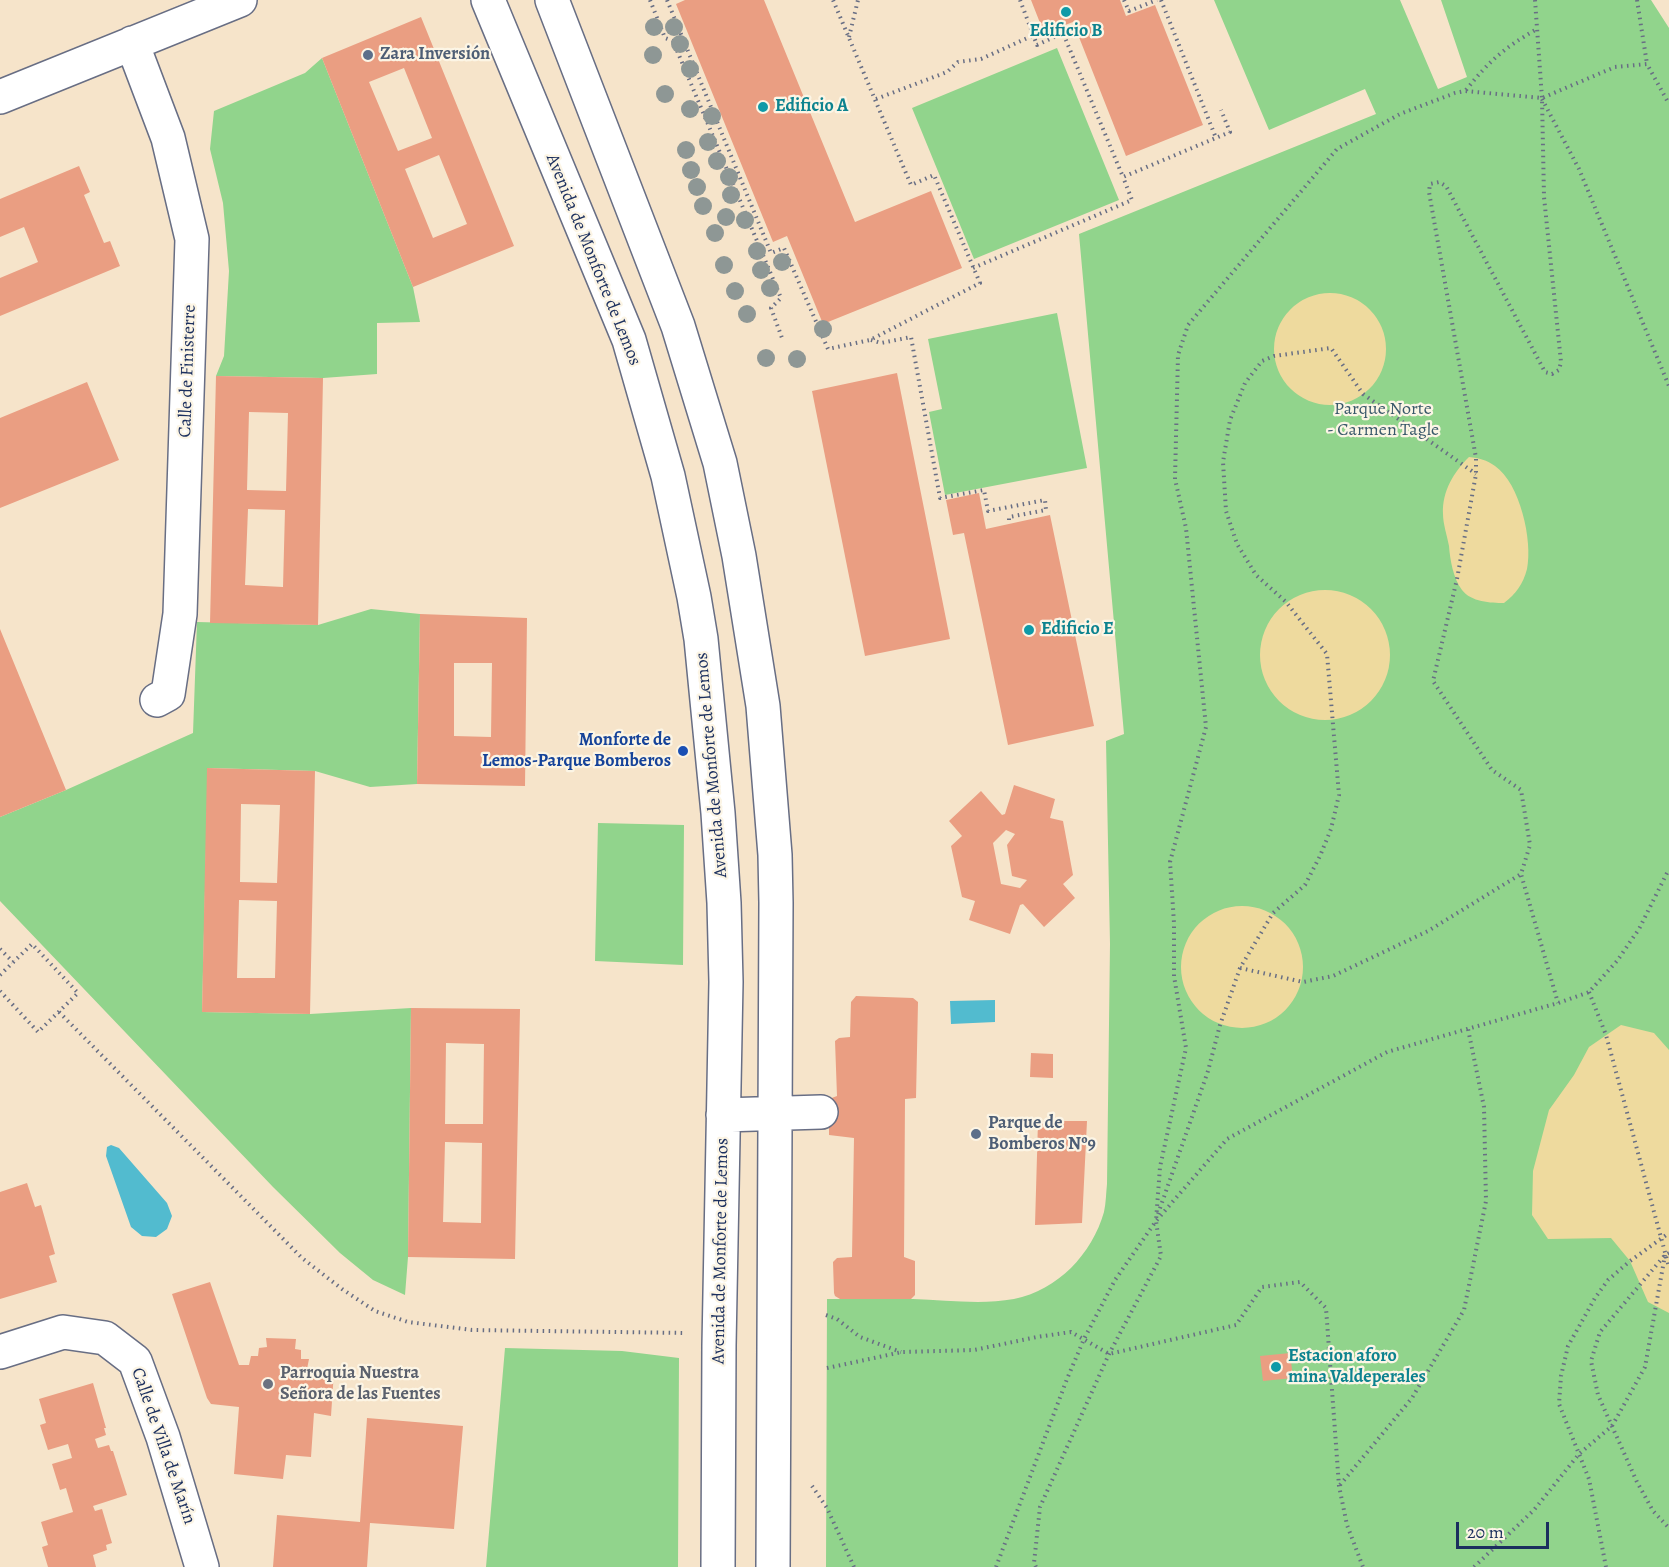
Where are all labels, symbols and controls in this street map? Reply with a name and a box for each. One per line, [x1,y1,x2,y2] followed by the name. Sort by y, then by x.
[1059,5,1073,19] marker: Edificio B
[1029,21,1103,43] place label: Edificio B
[380,44,490,66] place label: Zara Inversión
[361,48,375,62] marker: Zara Inversión
[775,96,848,118] place label: Edificio A
[756,100,770,114] marker: Edificio A
[541,151,645,369] street label: Avenida de Monforte de Lemos
[175,304,201,438] street label: Calle de Finisterre
[1327,399,1439,442] park label: Parque Norte - Carmen Tagle
[1041,619,1114,641] place label: Edificio E
[1022,623,1036,637] marker: Edificio E
[691,651,733,879] street label: Avenida de Monforte de Lemos
[482,730,671,772] place label: Monforte de Lemos-Parque Bomberos
[676,744,690,758] marker: Monforte de Lemos-Parque Bomberos
[988,1113,1096,1156] place label: Parque de Bomberos Nº9
[969,1127,983,1141] marker: Parque de Bomberos Nº9
[708,1138,734,1364] street label: Avenida de Monforte de Lemos
[1288,1346,1426,1388] place label: Estacion aforo mina Valdeperales
[1269,1360,1283,1374] marker: Estacion aforo mina Valdeperales
[280,1363,441,1406] place label: Parroquia Nuestra Señora de las Fuentes
[126,1365,200,1527] street label: Calle de Villa de Marín
[261,1377,275,1391] marker: Parroquia Nuestra Señora de las Fuentes
[1459,1510,1552,1548] scale bar
[1467,1520,1504,1544] text: 20 m

